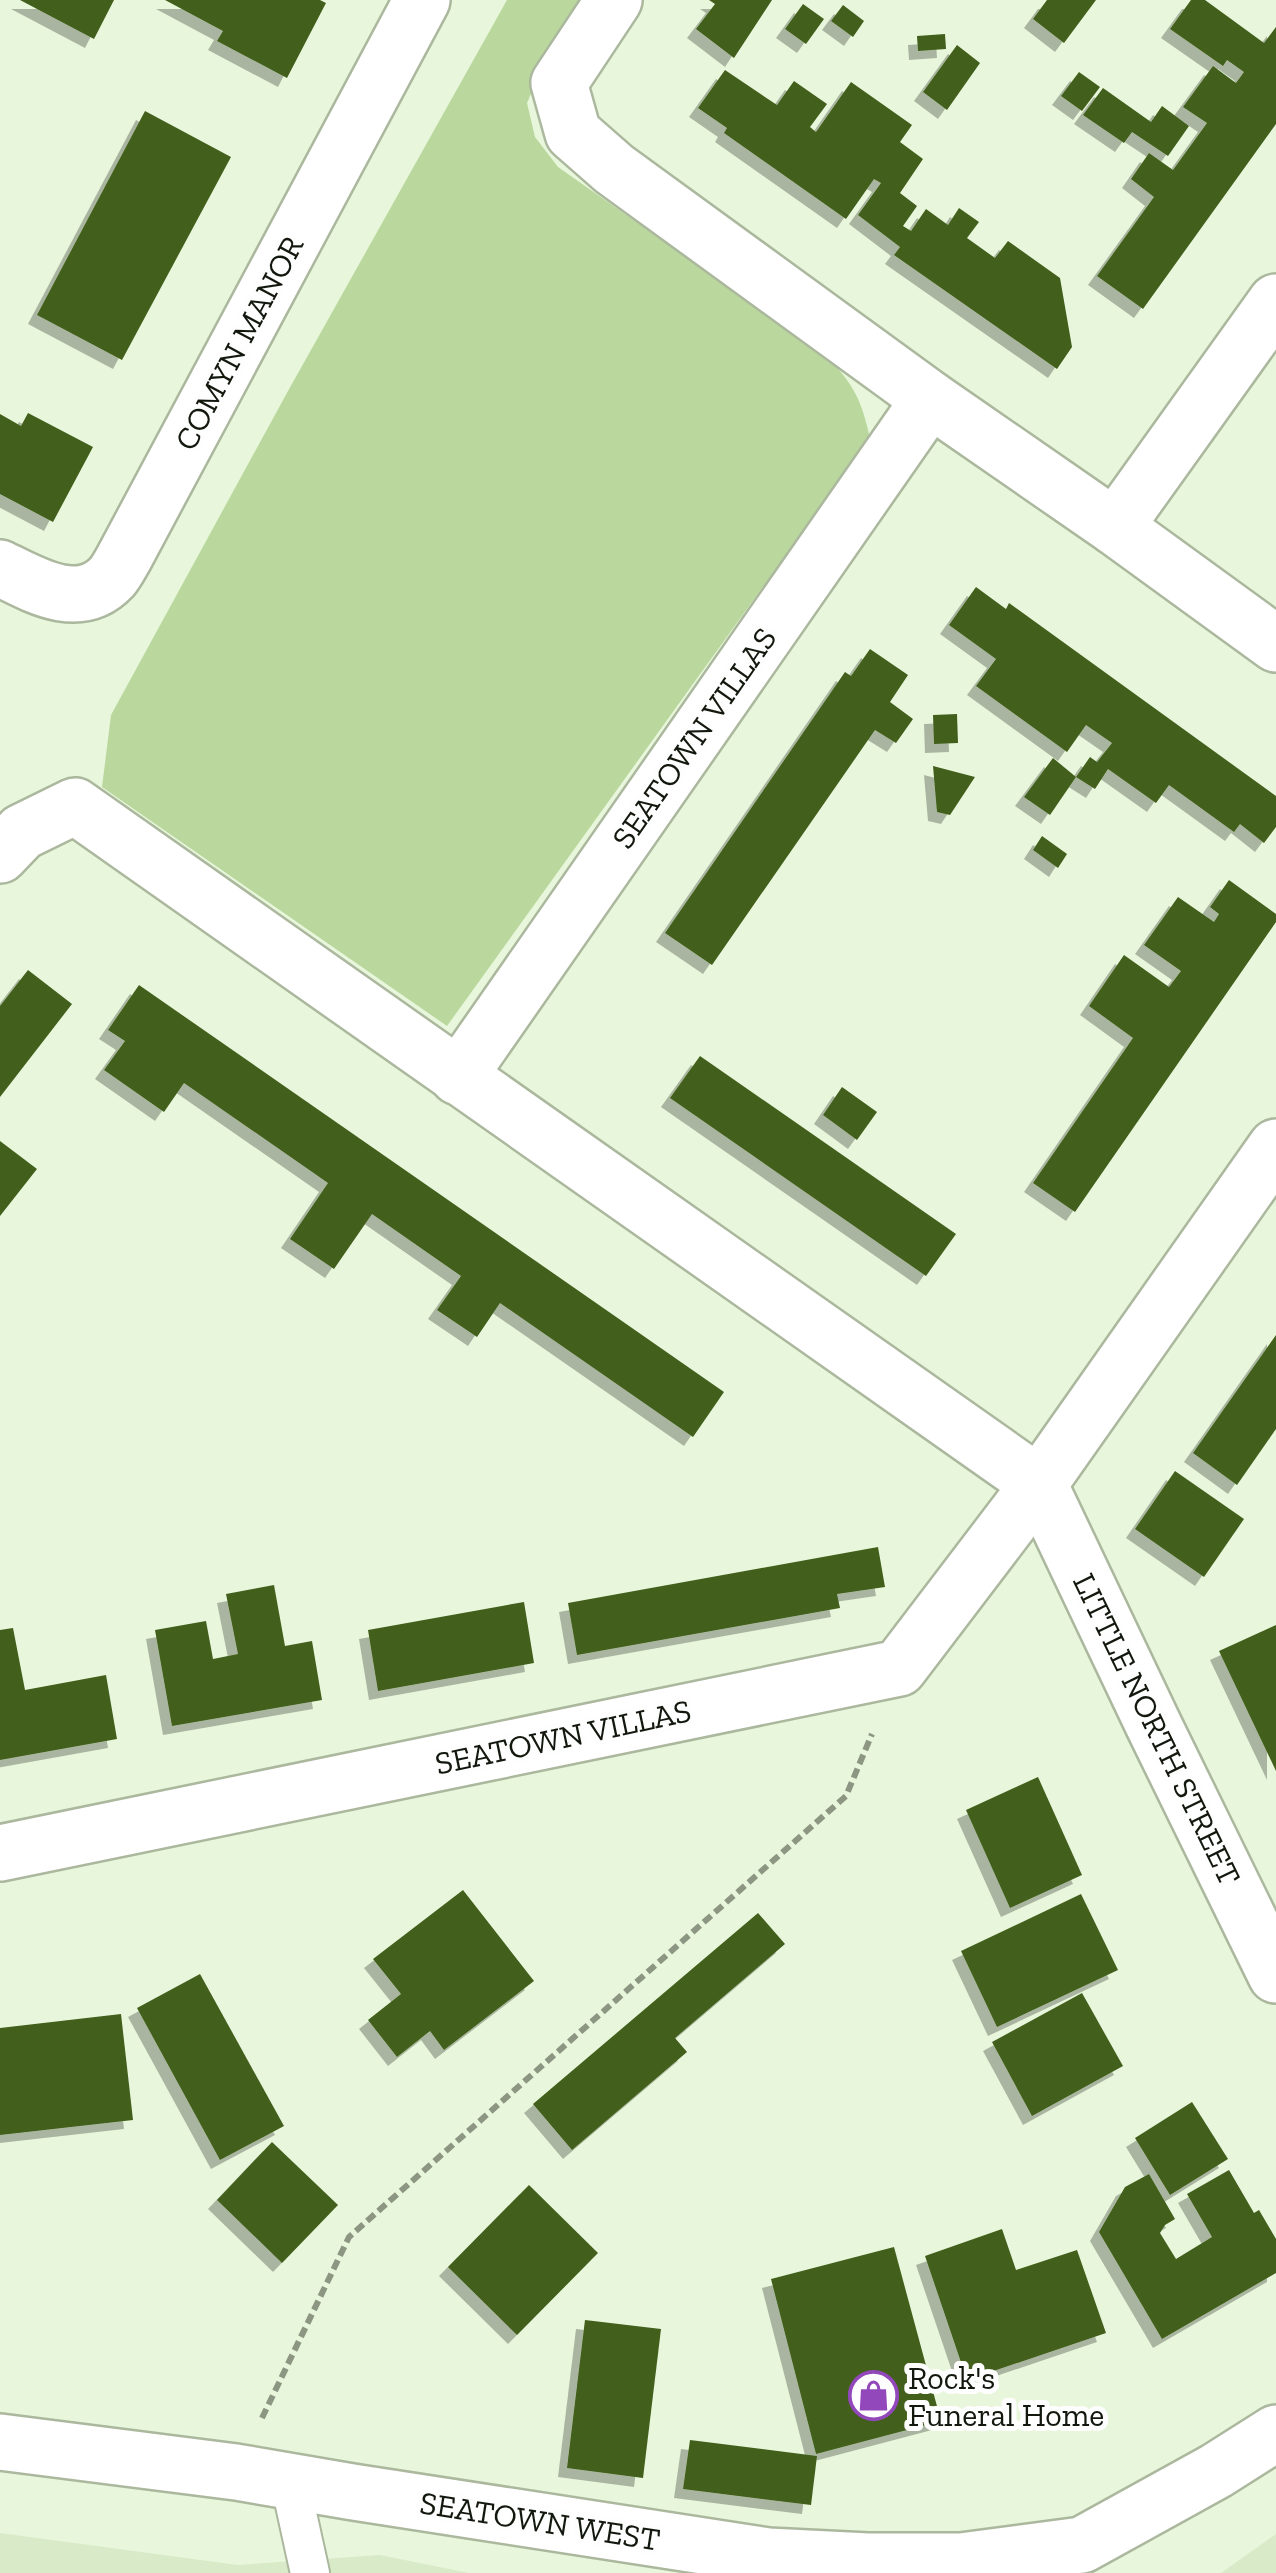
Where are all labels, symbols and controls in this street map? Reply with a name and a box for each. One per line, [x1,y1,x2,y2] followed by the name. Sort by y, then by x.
[167,229,312,457] street label: COMYN MANOR
[604,620,784,856] street label: SEATOWN VILLAS
[1065,1567,1249,1891] street label: LITTLE NORTH STREET
[432,1691,694,1783] street label: SEATOWN VILLAS
[908,2359,1104,2434] place label: Rock's Funeral Home
[847,2370,899,2422] shop icon: Rock's Funeral Home
[417,2483,663,2559] street label: SEATOWN WEST

